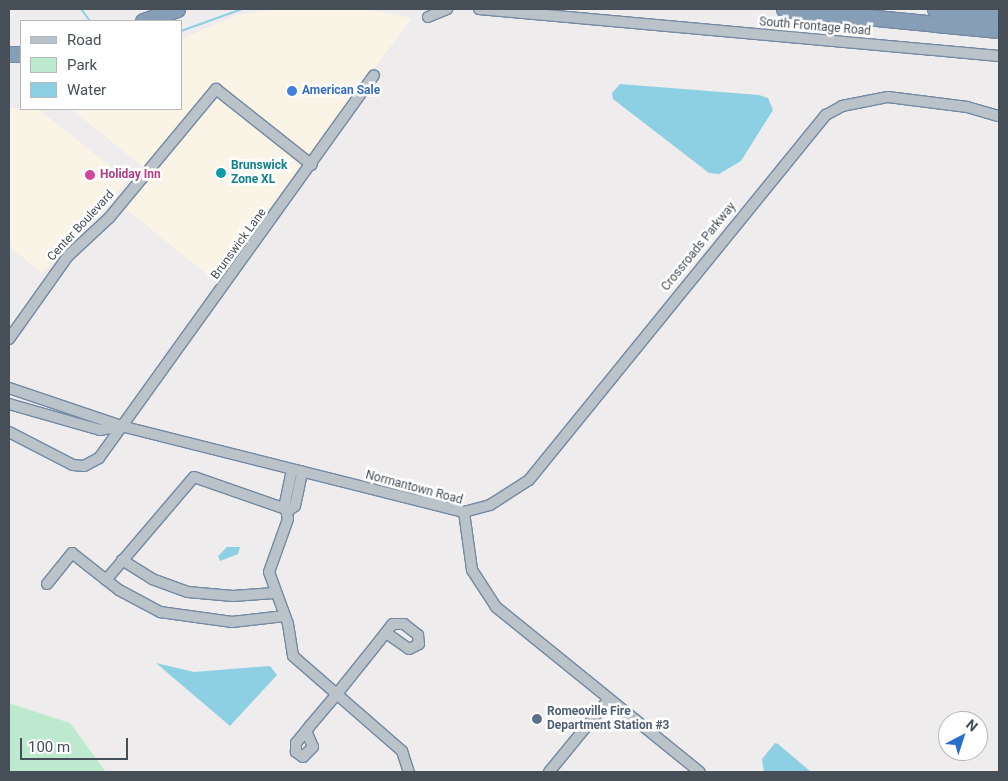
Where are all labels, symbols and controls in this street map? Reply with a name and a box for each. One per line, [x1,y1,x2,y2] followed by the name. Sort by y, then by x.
[759,15,871,39] street label: South Frontage Road
[20,20,182,110] legend
[67,31,101,49] text: Road
[67,56,97,74] text: Park
[67,81,106,99] text: Water
[302,84,380,98] place label: American Sale
[286,85,298,97] marker: American Sale
[231,159,287,187] place label: Brunswick Zone XL
[215,167,227,179] marker: Brunswick Zone XL
[100,168,161,182] place label: Holiday Inn
[84,169,96,181] marker: Holiday Inn
[45,188,117,264] street label: Center Boulevard
[659,200,739,294] street label: Crossroads Parkway
[208,206,270,282] street label: Brunswick Lane
[364,468,464,508] street label: Normantown Road
[547,705,669,733] place label: Romeoville Fire Department Station #3
[938,711,988,761] north arrow
[531,713,543,725] marker: Romeoville Fire Department Station #3
[963,716,981,735] text: N
[22,728,130,760] scale bar
[28,738,70,756] text: 100 m

